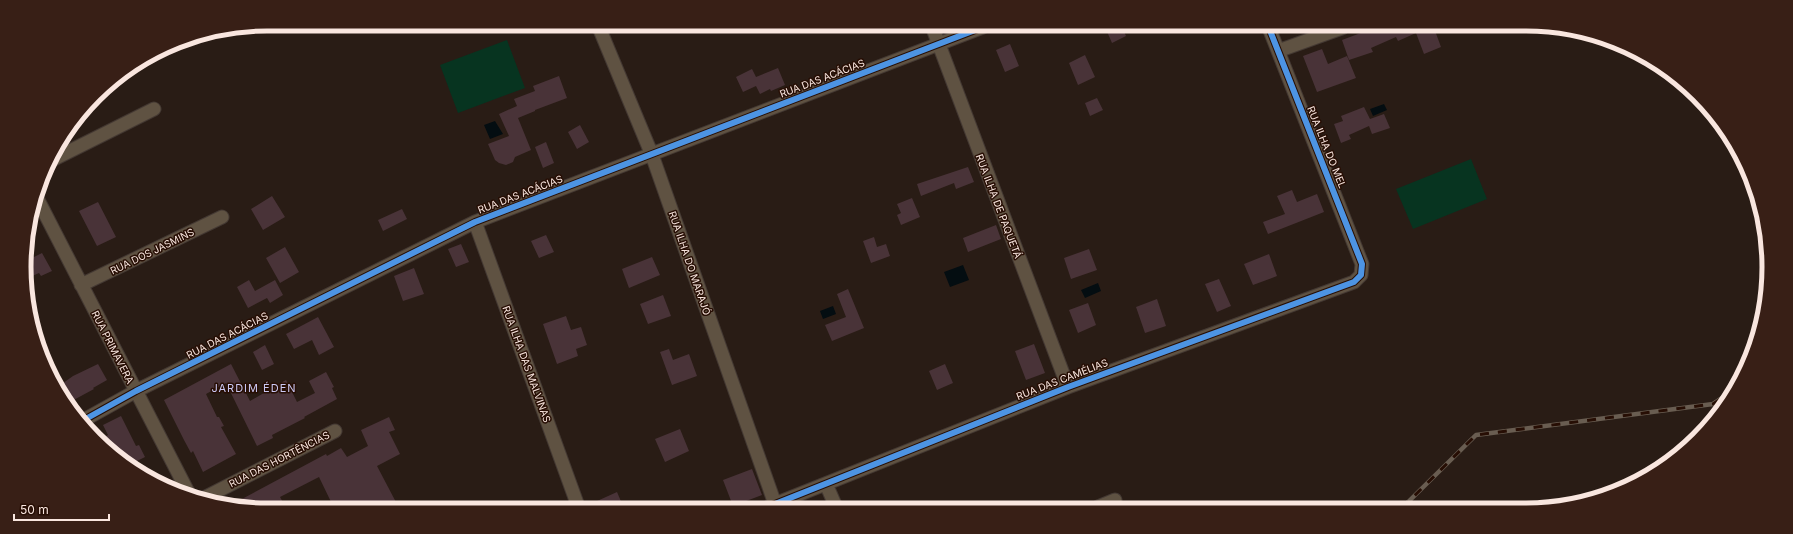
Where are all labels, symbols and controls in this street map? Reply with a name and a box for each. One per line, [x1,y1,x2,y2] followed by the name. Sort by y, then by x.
[778,55,866,100] street label: RUA DAS ACÁCIAS
[1305,104,1349,190] street label: RUA ILHA DO MEL
[974,152,1025,260] street label: RUA ILHA DE PAQUETÁ
[476,171,564,216] street label: RUA DAS ACÁCIAS
[667,209,715,317] street label: RUA ILHA DO MARAJÓ
[108,225,196,277] street label: RUA DOS JASMINS
[500,304,554,424] street label: RUA ILHA DAS MALVINAS
[89,308,137,386] street label: RUA PRIMAVERA
[184,308,270,361] street label: RUA DAS ACÁCIAS
[1014,355,1109,402] street label: RUA DAS CAMÉLIAS
[211,381,297,395] district label: JARDIM ÉDEN
[227,428,331,490] street label: RUA DAS HORTÊNCIAS
[14,496,109,522] scale bar
[20,502,49,517] text: 50 m

